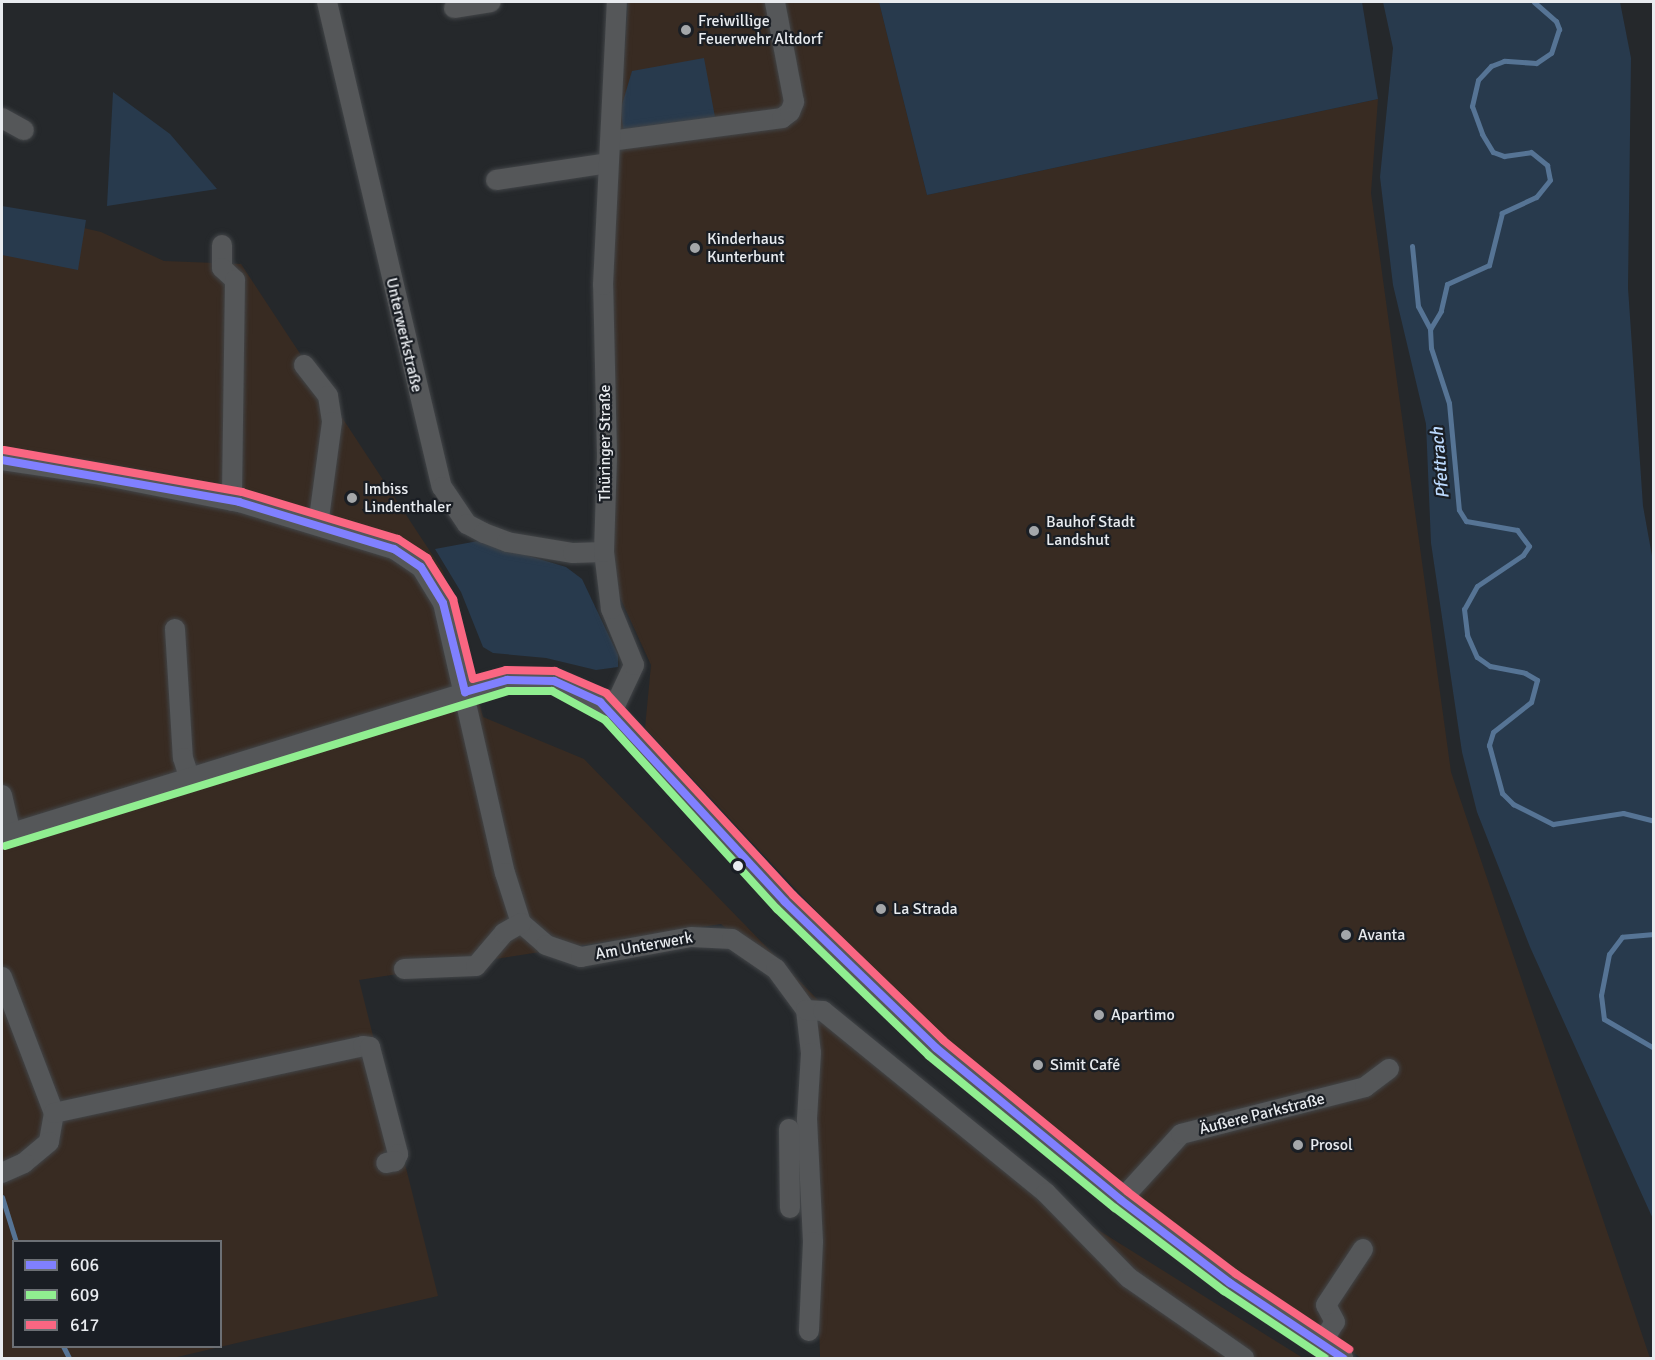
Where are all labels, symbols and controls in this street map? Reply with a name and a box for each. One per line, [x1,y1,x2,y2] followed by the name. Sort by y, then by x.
[698,11,822,49] place label: Freiwillige Feuerwehr Altdorf
[679,23,693,37] marker: Freiwillige Feuerwehr Altdorf
[707,229,785,267] place label: Kinderhaus Kunterbunt
[688,241,702,255] marker: Kinderhaus Kunterbunt
[381,276,427,394] street label: Unterwerkstraße
[595,385,615,501] street label: Thüringer Straße
[1426,426,1454,500] water label: Pfettrach
[364,479,451,517] place label: Imbiss Lindenthaler
[345,491,359,505] marker: Imbiss Lindenthaler
[1046,512,1135,550] place label: Bauhof Stadt Landshut
[1027,524,1041,538] marker: Bauhof Stadt Landshut
[732,860,744,872] unlabelled marker
[893,899,958,919] place label: La Strada
[874,902,888,916] marker: La Strada
[1358,925,1405,945] place label: Avanta
[594,928,694,964] street label: Am Unterwerk
[1339,928,1353,942] marker: Avanta
[1111,1005,1175,1025] place label: Apartimo
[1092,1008,1106,1022] marker: Apartimo
[1050,1055,1120,1075] place label: Simit Café
[1031,1058,1045,1072] marker: Simit Café
[1197,1089,1327,1139] street label: Äußere Parkstraße
[1310,1135,1353,1155] place label: Prosol
[1291,1138,1305,1152] marker: Prosol
[12,1240,222,1348] legend
[70,1254,99,1276] text: 606
[70,1284,99,1306] text: 609
[70,1314,99,1336] text: 617

